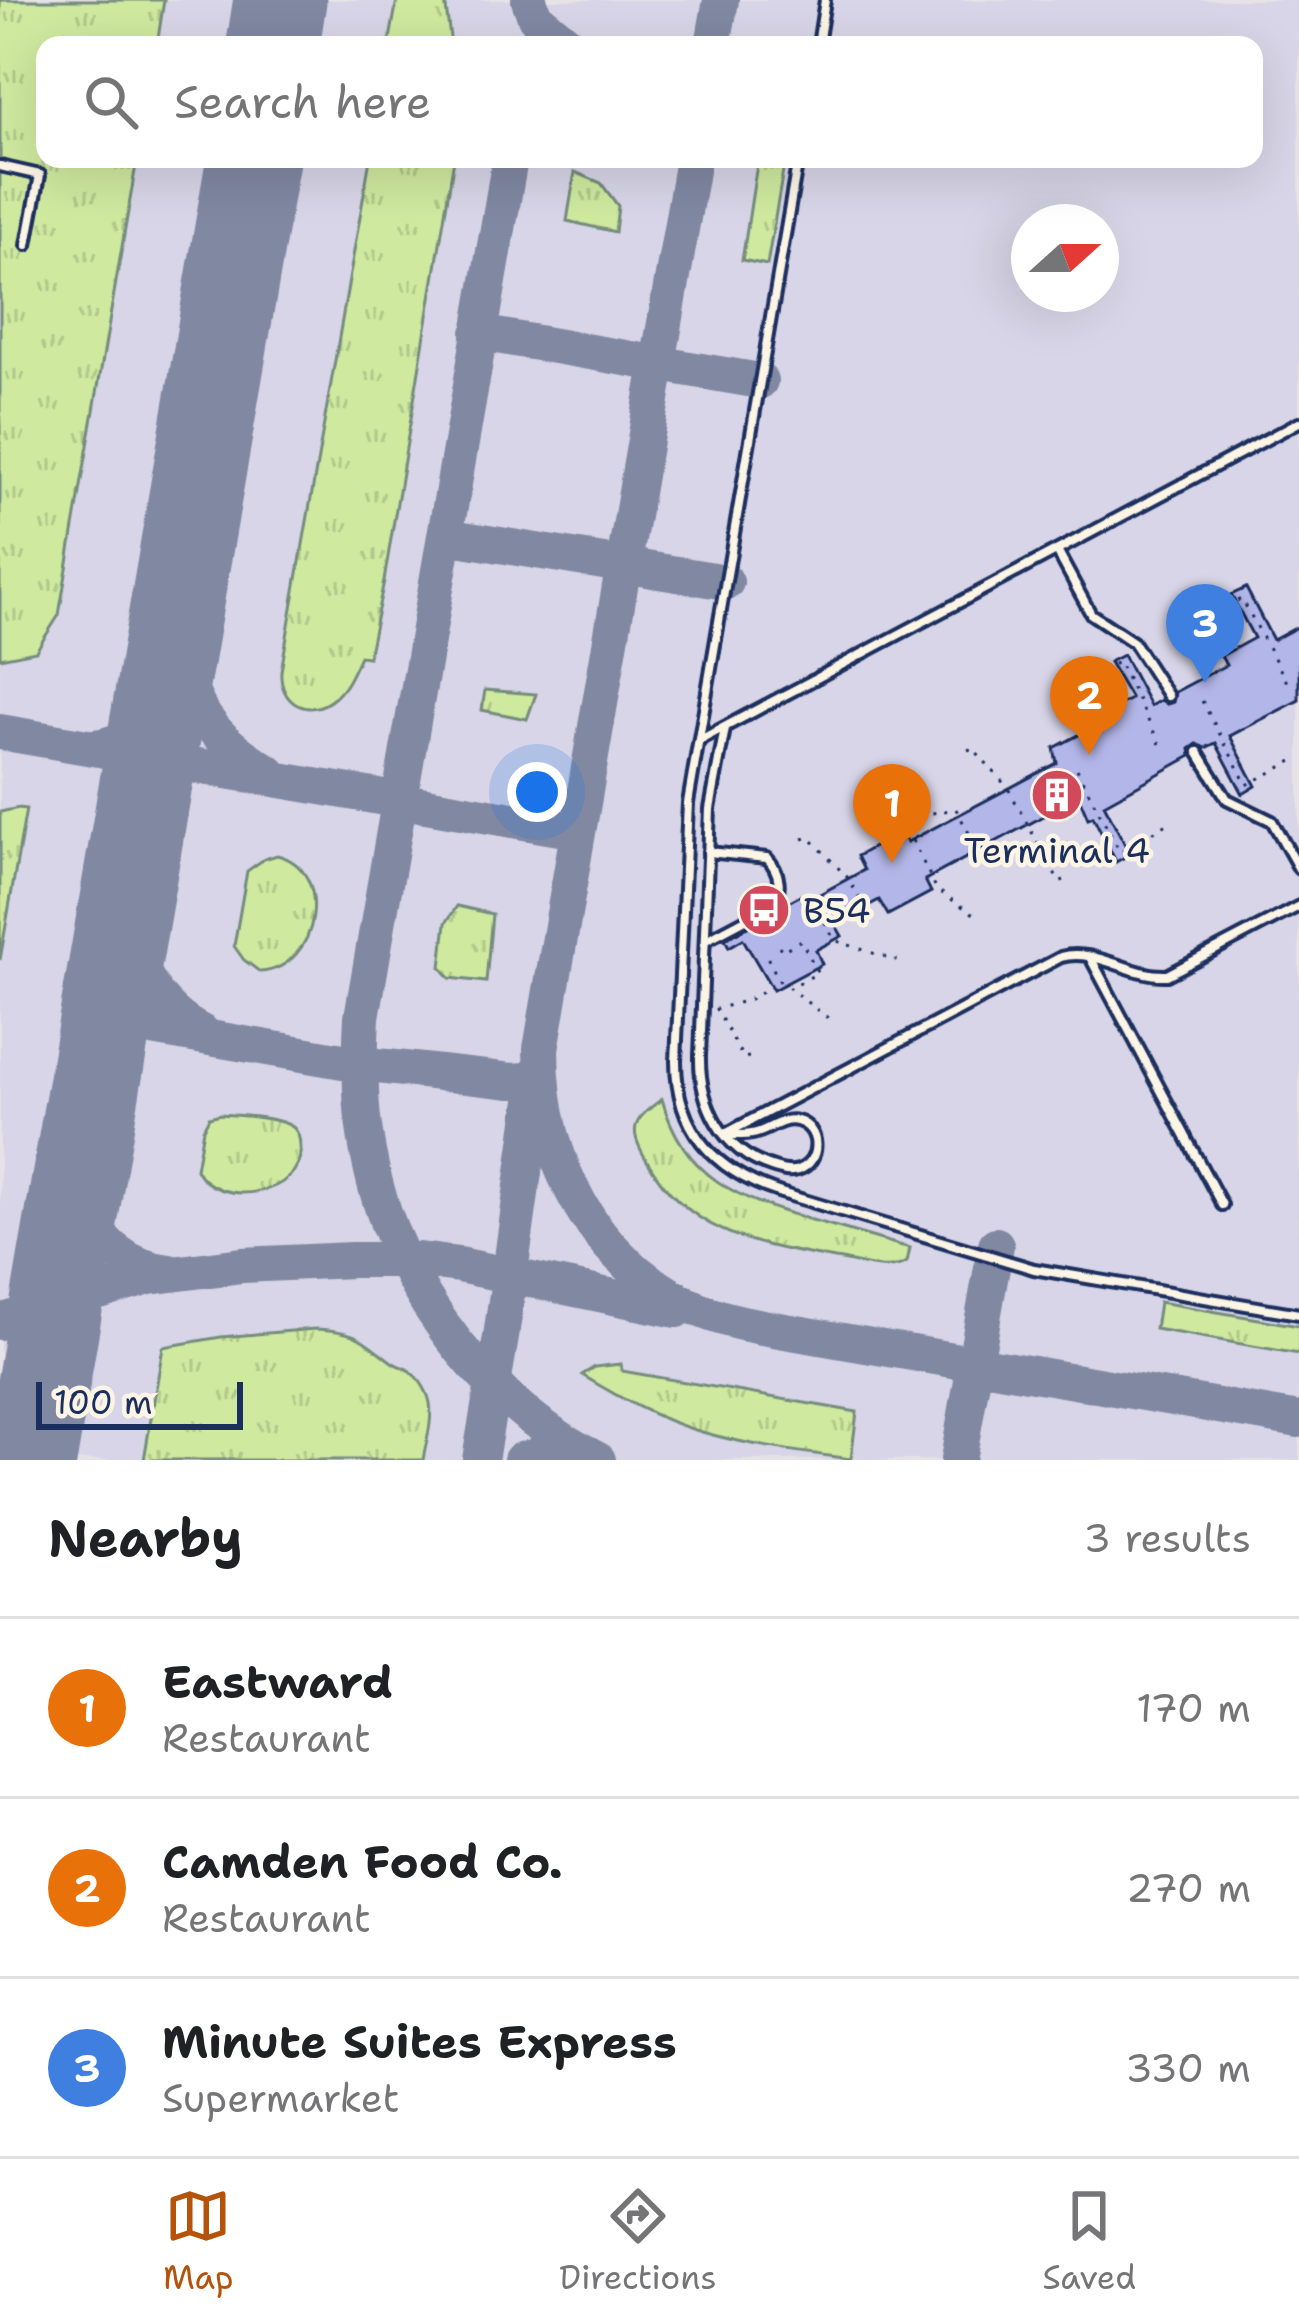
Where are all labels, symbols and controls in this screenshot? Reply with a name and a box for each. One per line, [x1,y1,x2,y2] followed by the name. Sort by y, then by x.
[36,36,1263,168] search box
[78,69,144,135] icon: search
[174,72,431,132] text: Search here
[1011,204,1119,312] north arrow
[1166,584,1244,683] pin: 3
[1050,656,1128,755] pin: 2
[507,762,567,822] your location
[853,764,931,863] pin: 1
[1029,767,1085,823] building icon: Terminal 4
[964,826,1150,875] place label: Terminal 4
[736,882,792,938] bus stop icon: B54
[803,886,871,935] place label: B54
[36,1376,243,1429] scale bar
[54,1380,153,1425] text: 100 m
[48,1504,243,1572] text: Nearby
[1084,1512,1251,1564] text: 3 results
[162,1652,393,1712] text: Eastward
[78,1682,96,1734] text: 1
[1136,1682,1251,1734] text: 170 m
[162,1712,371,1764] text: Restaurant
[162,1832,563,1892] text: Camden Food Co.
[73,1862,101,1914] text: 2
[1126,1862,1251,1914] text: 270 m
[162,1892,371,1944] text: Restaurant
[162,2012,677,2072] text: Minute Suites Express
[73,2042,101,2094] text: 3
[1125,2042,1251,2094] text: 330 m
[162,2072,400,2124] text: Supermarket
[163,2183,234,2300] tab: Map
[559,2183,717,2300] tab: Directions
[1042,2183,1136,2300] tab: Saved

